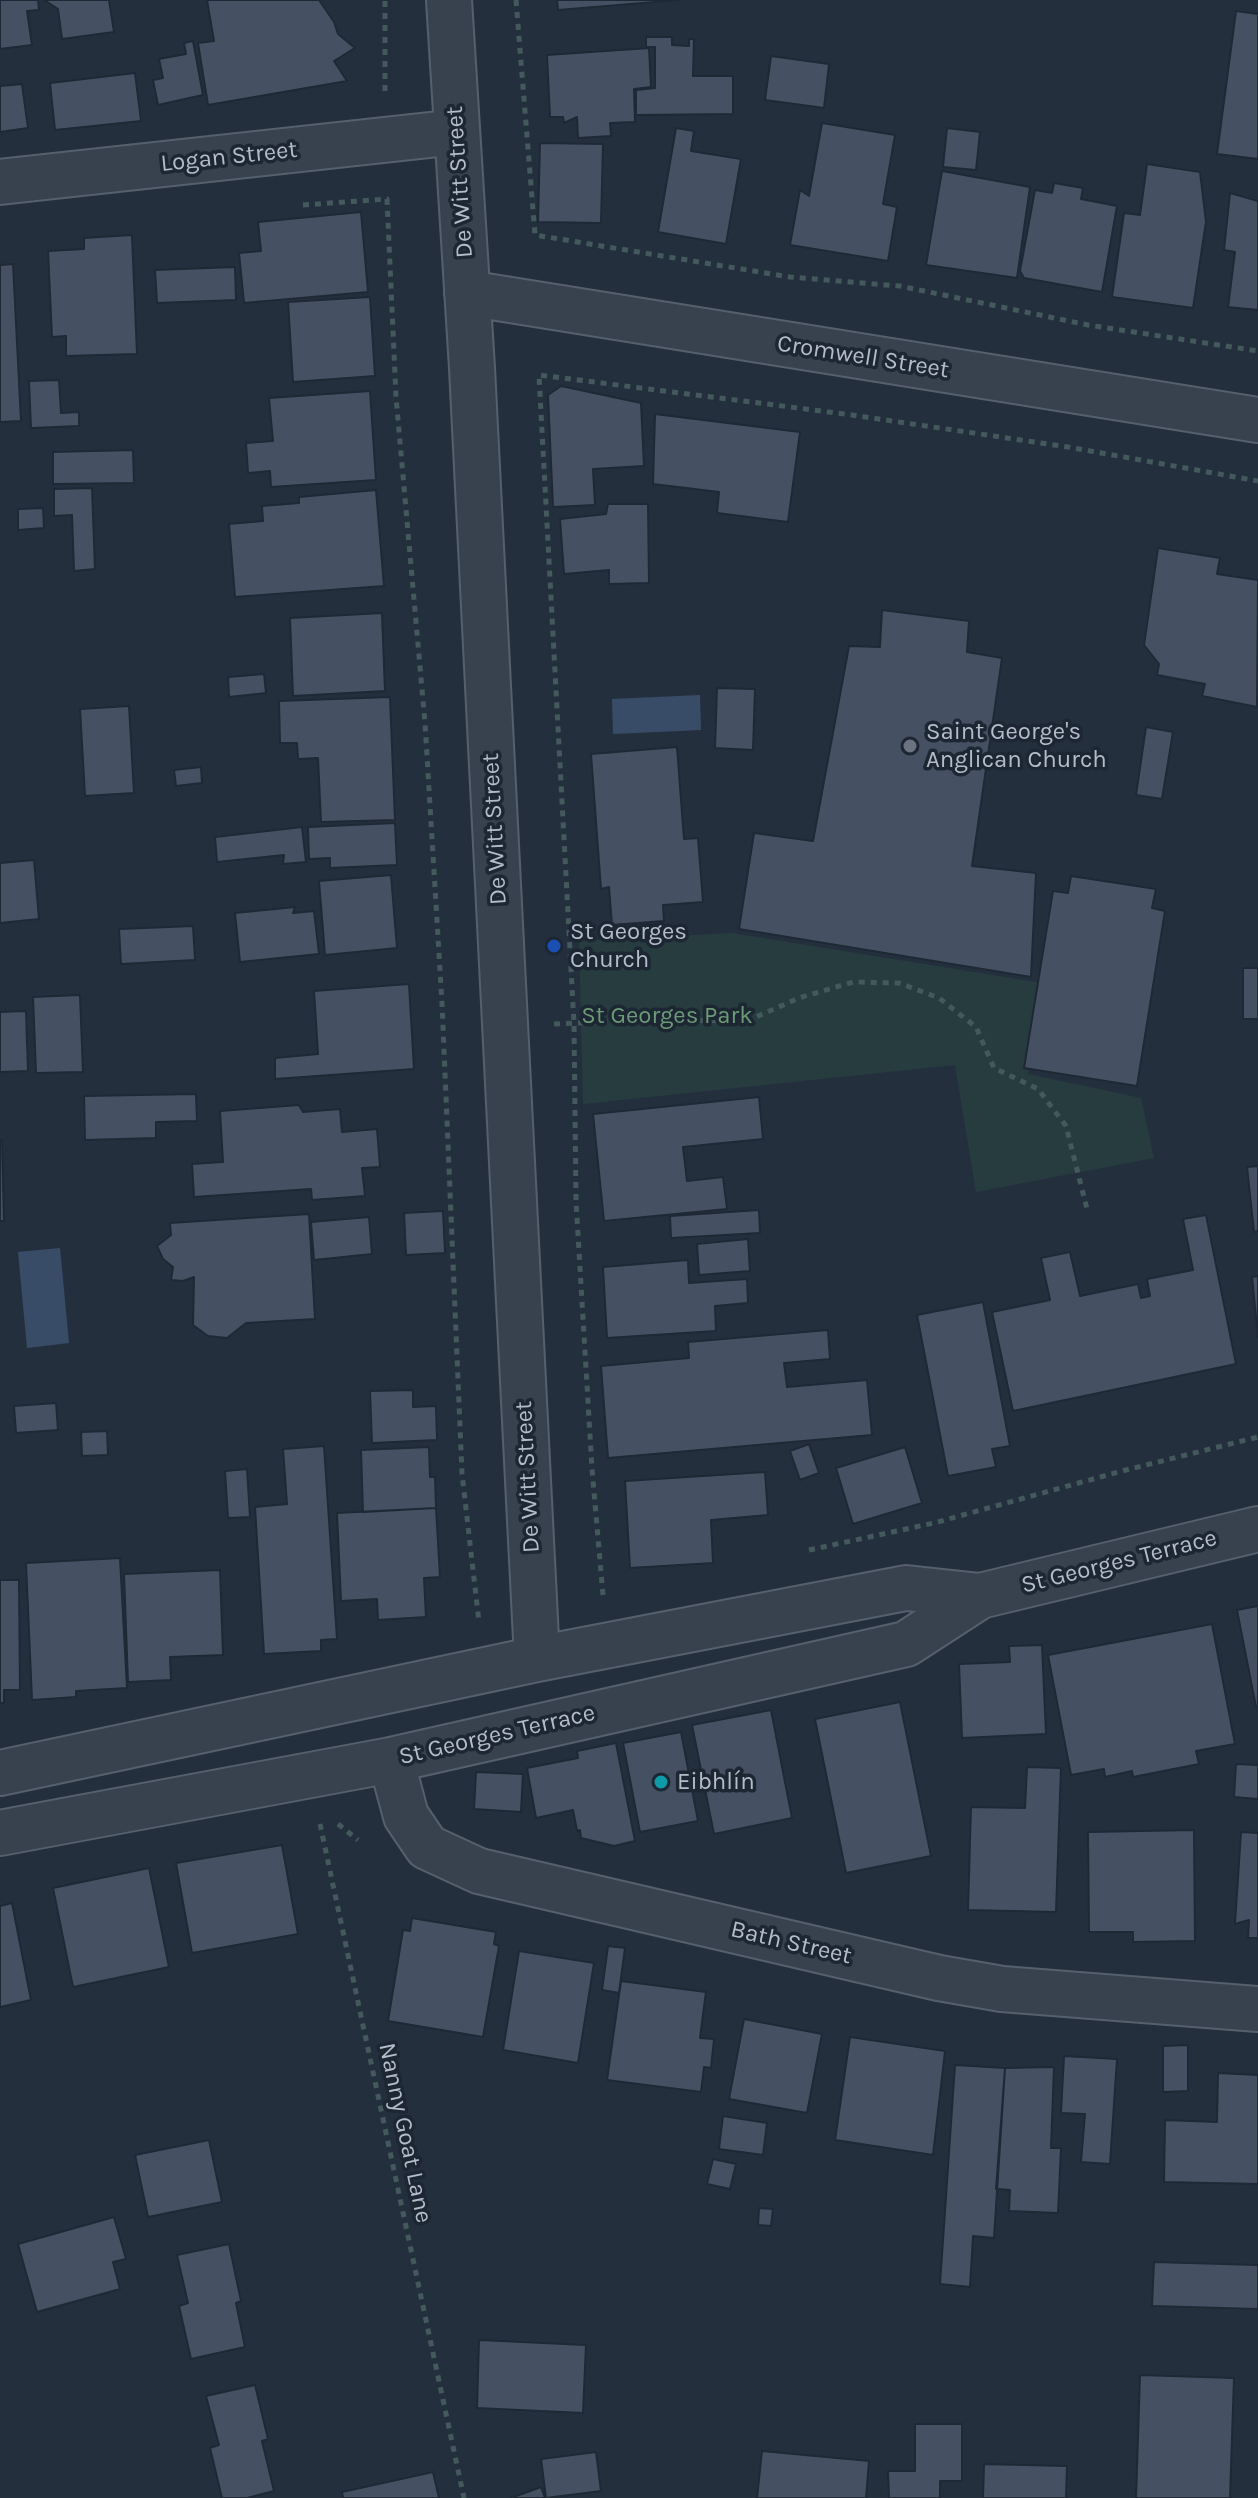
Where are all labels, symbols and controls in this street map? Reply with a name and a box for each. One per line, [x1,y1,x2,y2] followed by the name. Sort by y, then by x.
[440,105,480,259] street label: De Witt Street
[159,136,299,178] street label: Logan Street
[775,329,951,385] street label: Cromwell Street
[926,718,1107,774] place label: Saint George's Anglican Church
[901,737,919,755] marker: Saint George's Anglican Church
[477,752,513,906] street label: De Witt Street
[570,918,687,974] place label: St Georges Church
[545,937,563,955] marker: St Georges Church
[581,1002,753,1030] park label: St Georges Park
[510,1400,546,1554] street label: De Witt Street
[1018,1524,1220,1600] street label: St Georges Terrace
[396,1698,598,1772] street label: St Georges Terrace
[677,1768,755,1796] place label: Eibhlín
[652,1773,670,1791] marker: Eibhlín
[728,1915,854,1971] street label: Bath Street
[372,2040,438,2226] street label: Nanny Goat Lane

